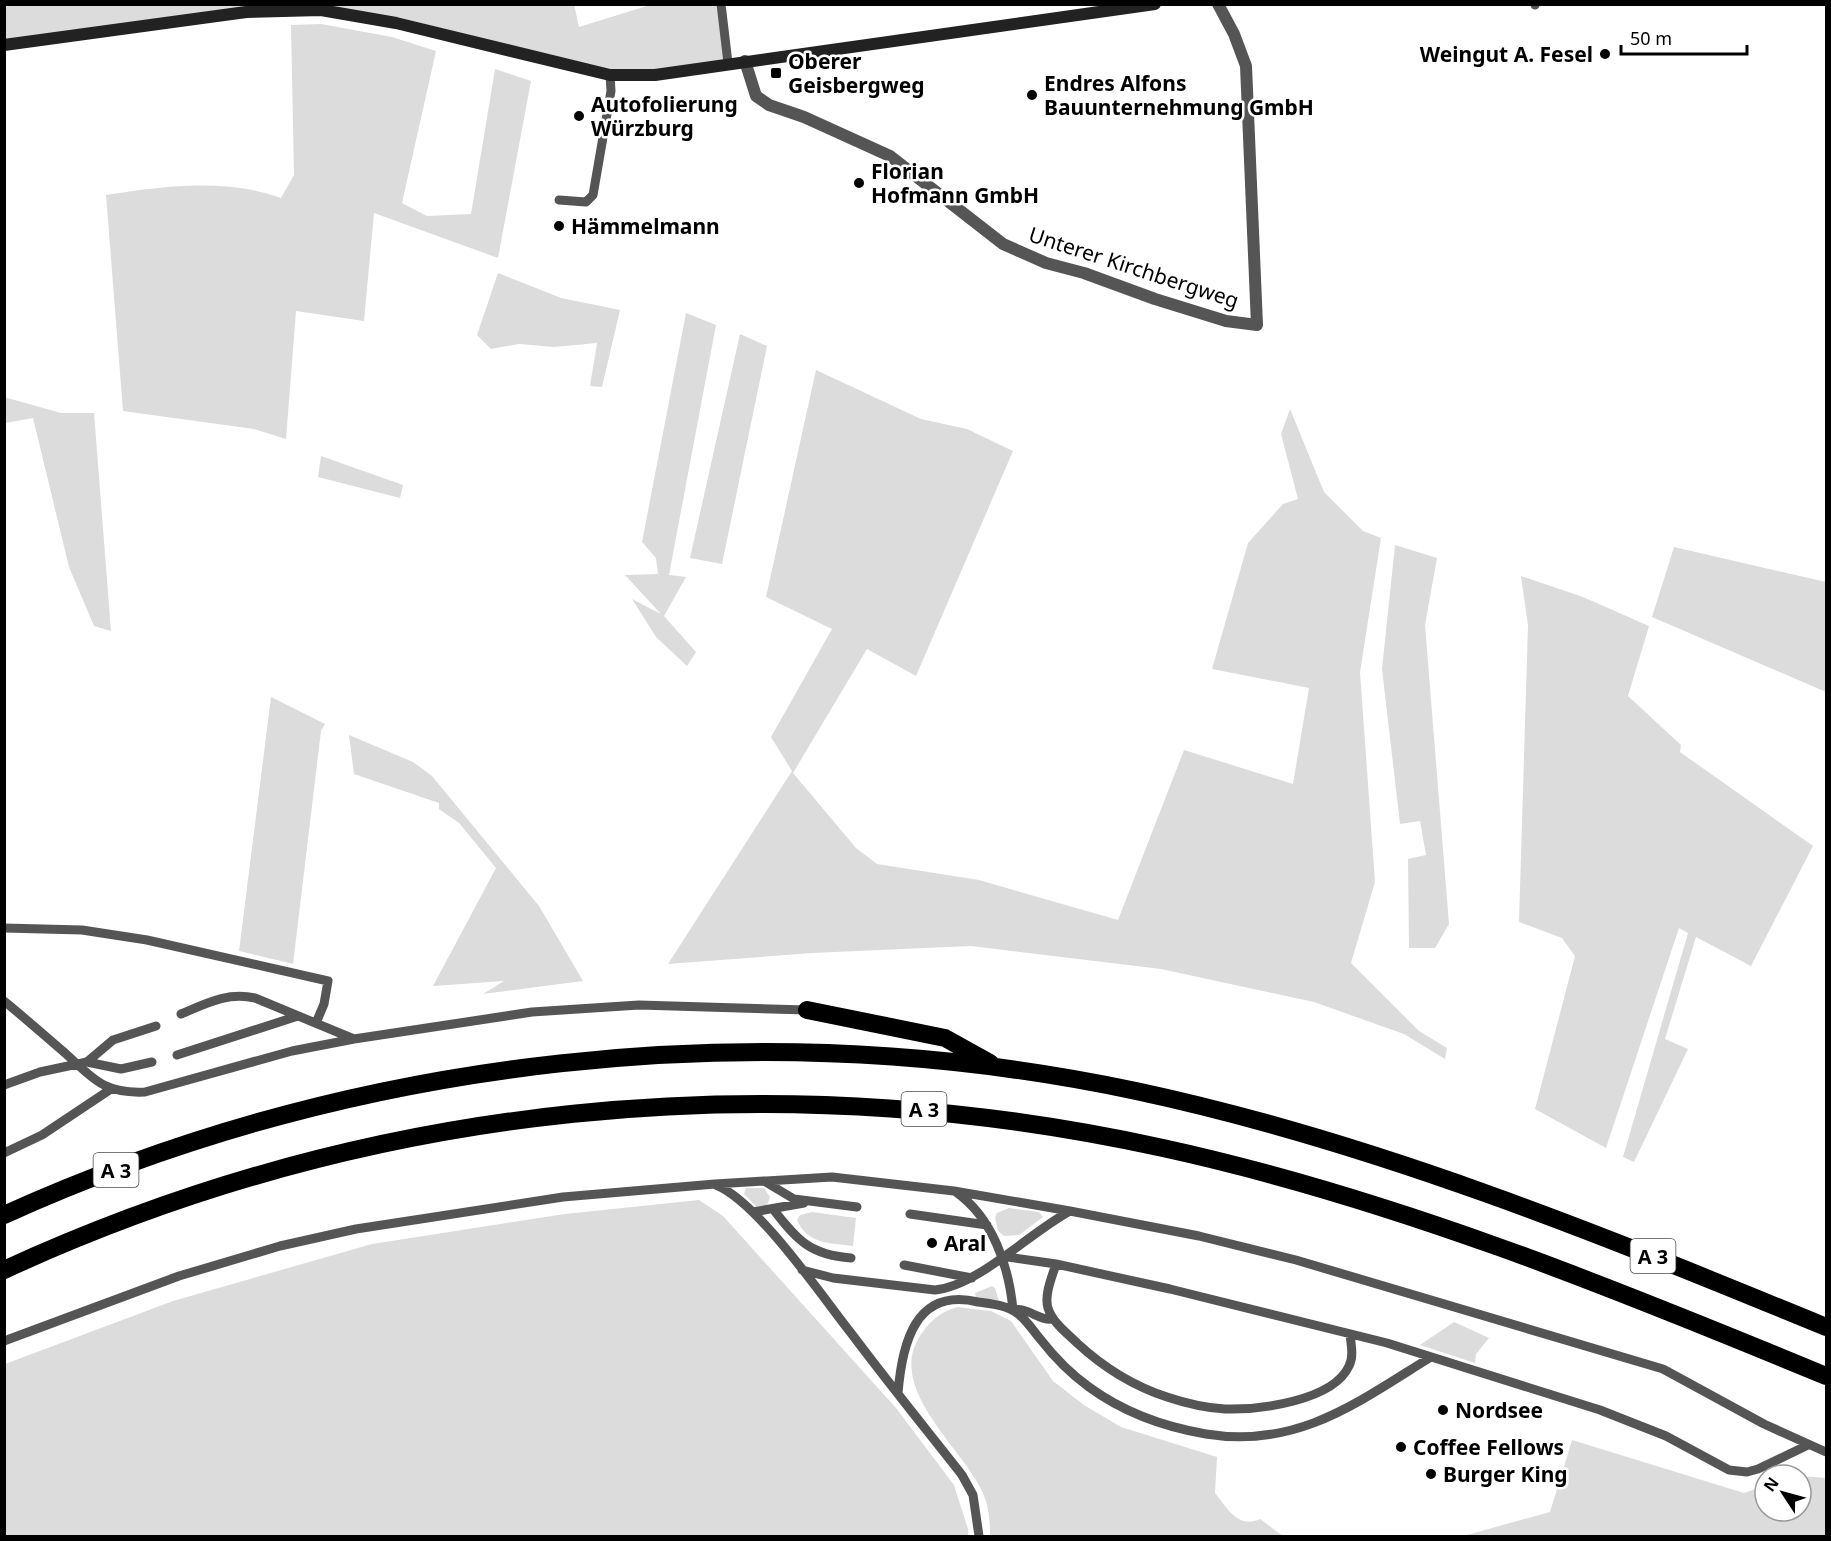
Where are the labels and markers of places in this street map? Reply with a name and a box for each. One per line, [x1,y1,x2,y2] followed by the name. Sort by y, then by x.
[1420,40,1593,68] place label: Weingut A. Fesel
[788,47,925,99] place label: Oberer Geisbergweg
[1598,47,1612,61] marker: Weingut A. Fesel
[769,66,783,80] marker: Oberer Geisbergweg
[1044,69,1314,121] place label: Endres Alfons Bauunternehmung GmbH
[1025,88,1039,102] marker: Endres Alfons Bauunternehmung GmbH
[591,90,738,142] place label: Autofolierung Würzburg
[572,109,586,123] marker: Autofolierung Würzburg
[871,157,1039,209] place label: Florian Hofmann GmbH
[852,176,866,190] marker: Florian Hofmann GmbH
[571,212,720,240] place label: Hämmelmann
[552,219,566,233] marker: Hämmelmann
[944,1229,986,1257] place label: Aral
[925,1236,939,1250] marker: Aral
[1455,1396,1543,1424] place label: Nordsee
[1436,1403,1450,1417] marker: Nordsee
[1413,1433,1564,1461] place label: Coffee Fellows
[1394,1440,1408,1454] marker: Coffee Fellows
[1443,1460,1568,1488] place label: Burger King
[1424,1467,1438,1481] marker: Burger King

